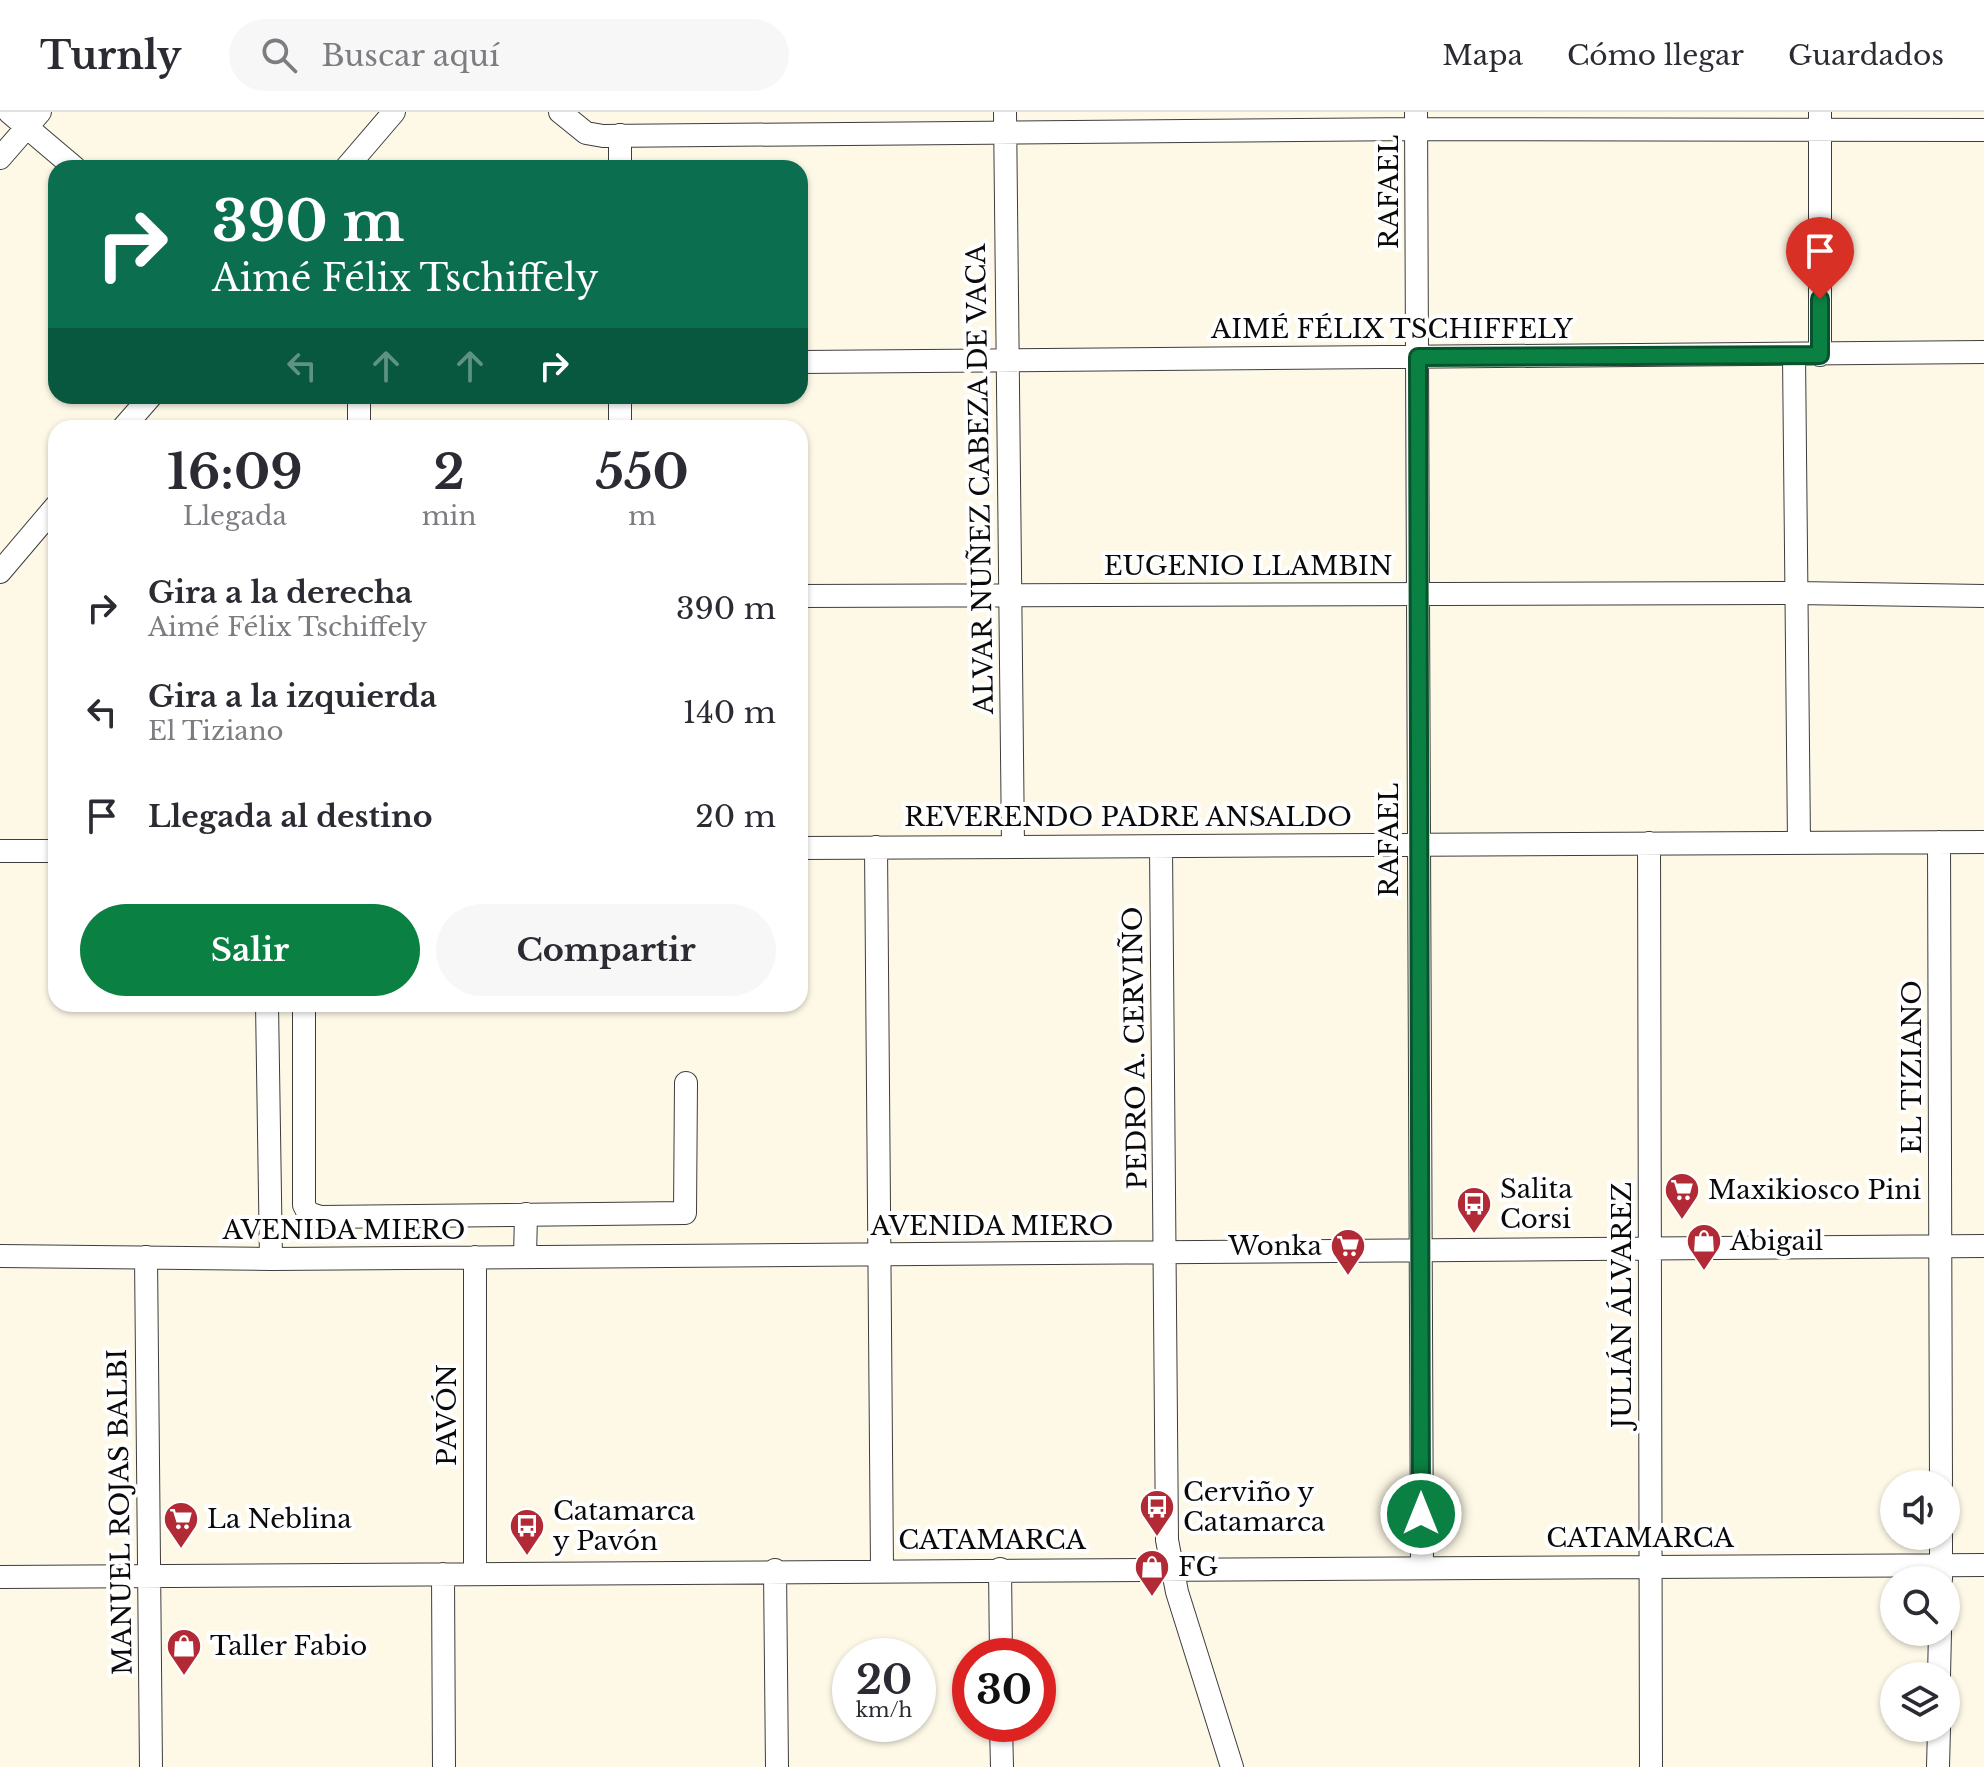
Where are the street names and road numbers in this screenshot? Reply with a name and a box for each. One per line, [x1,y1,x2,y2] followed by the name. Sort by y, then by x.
[1373,135,1405,249] street label: RAFAEL
[960,243,1000,716] street label: ALVAR NUÑEZ CABEZA DE VACA
[1210,313,1574,345] street label: AIMÉ FÉLIX TSCHIFFELY
[1104,550,1392,582] street label: EUGENIO LLAMBIN
[1373,783,1405,897] street label: RAFAEL
[904,801,1352,833] street label: REVERENDO PADRE ANSALDO
[1117,906,1153,1190] street label: PEDRO A. CERVIÑO
[1896,980,1928,1154] street label: EL TIZIANO
[1606,1182,1638,1431] street label: JULIÁN ÁLVAREZ
[870,1210,1113,1242] street label: AVENIDA MIERO
[222,1214,465,1246] street label: AVENIDA MIERO
[101,1349,139,1675] street label: MANUEL ROJAS BALBI
[431,1364,463,1466] street label: PAVÓN
[1546,1522,1735,1554] street label: CATAMARCA
[898,1524,1087,1556] street label: CATAMARCA

